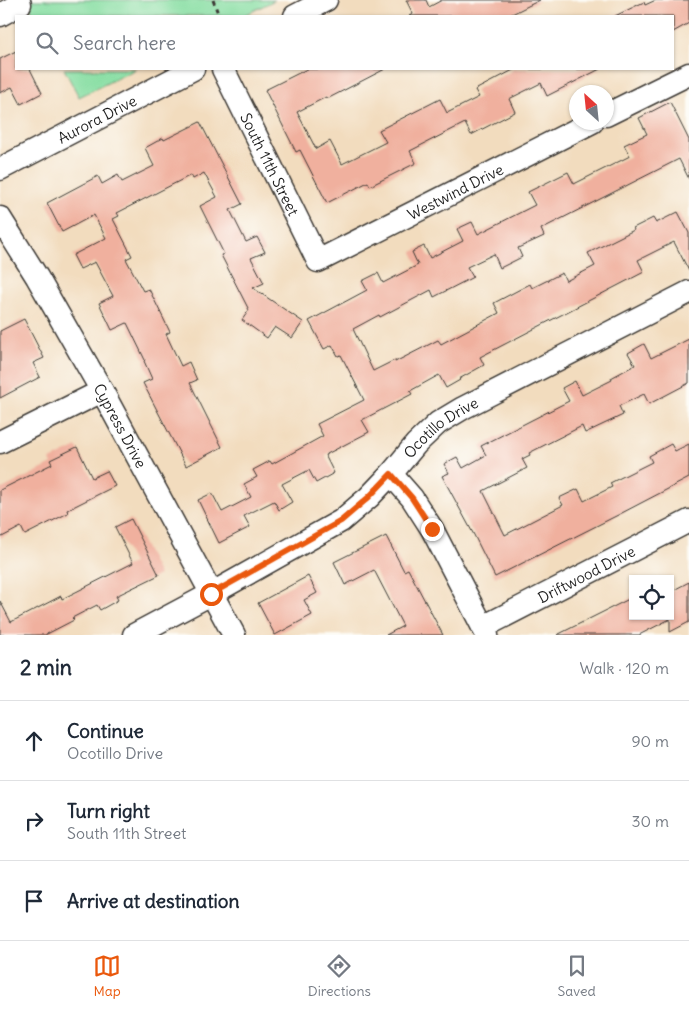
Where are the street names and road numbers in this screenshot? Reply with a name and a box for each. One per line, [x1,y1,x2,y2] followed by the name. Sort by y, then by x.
[54,91,140,147] street label: Aurora Drive
[237,110,303,218] street label: South 11th Street
[404,159,506,224] street label: Westwind Drive
[90,380,151,471] street label: Cypress Drive
[399,392,481,462] street label: Ocotillo Drive
[534,541,638,607] street label: Driftwood Drive

